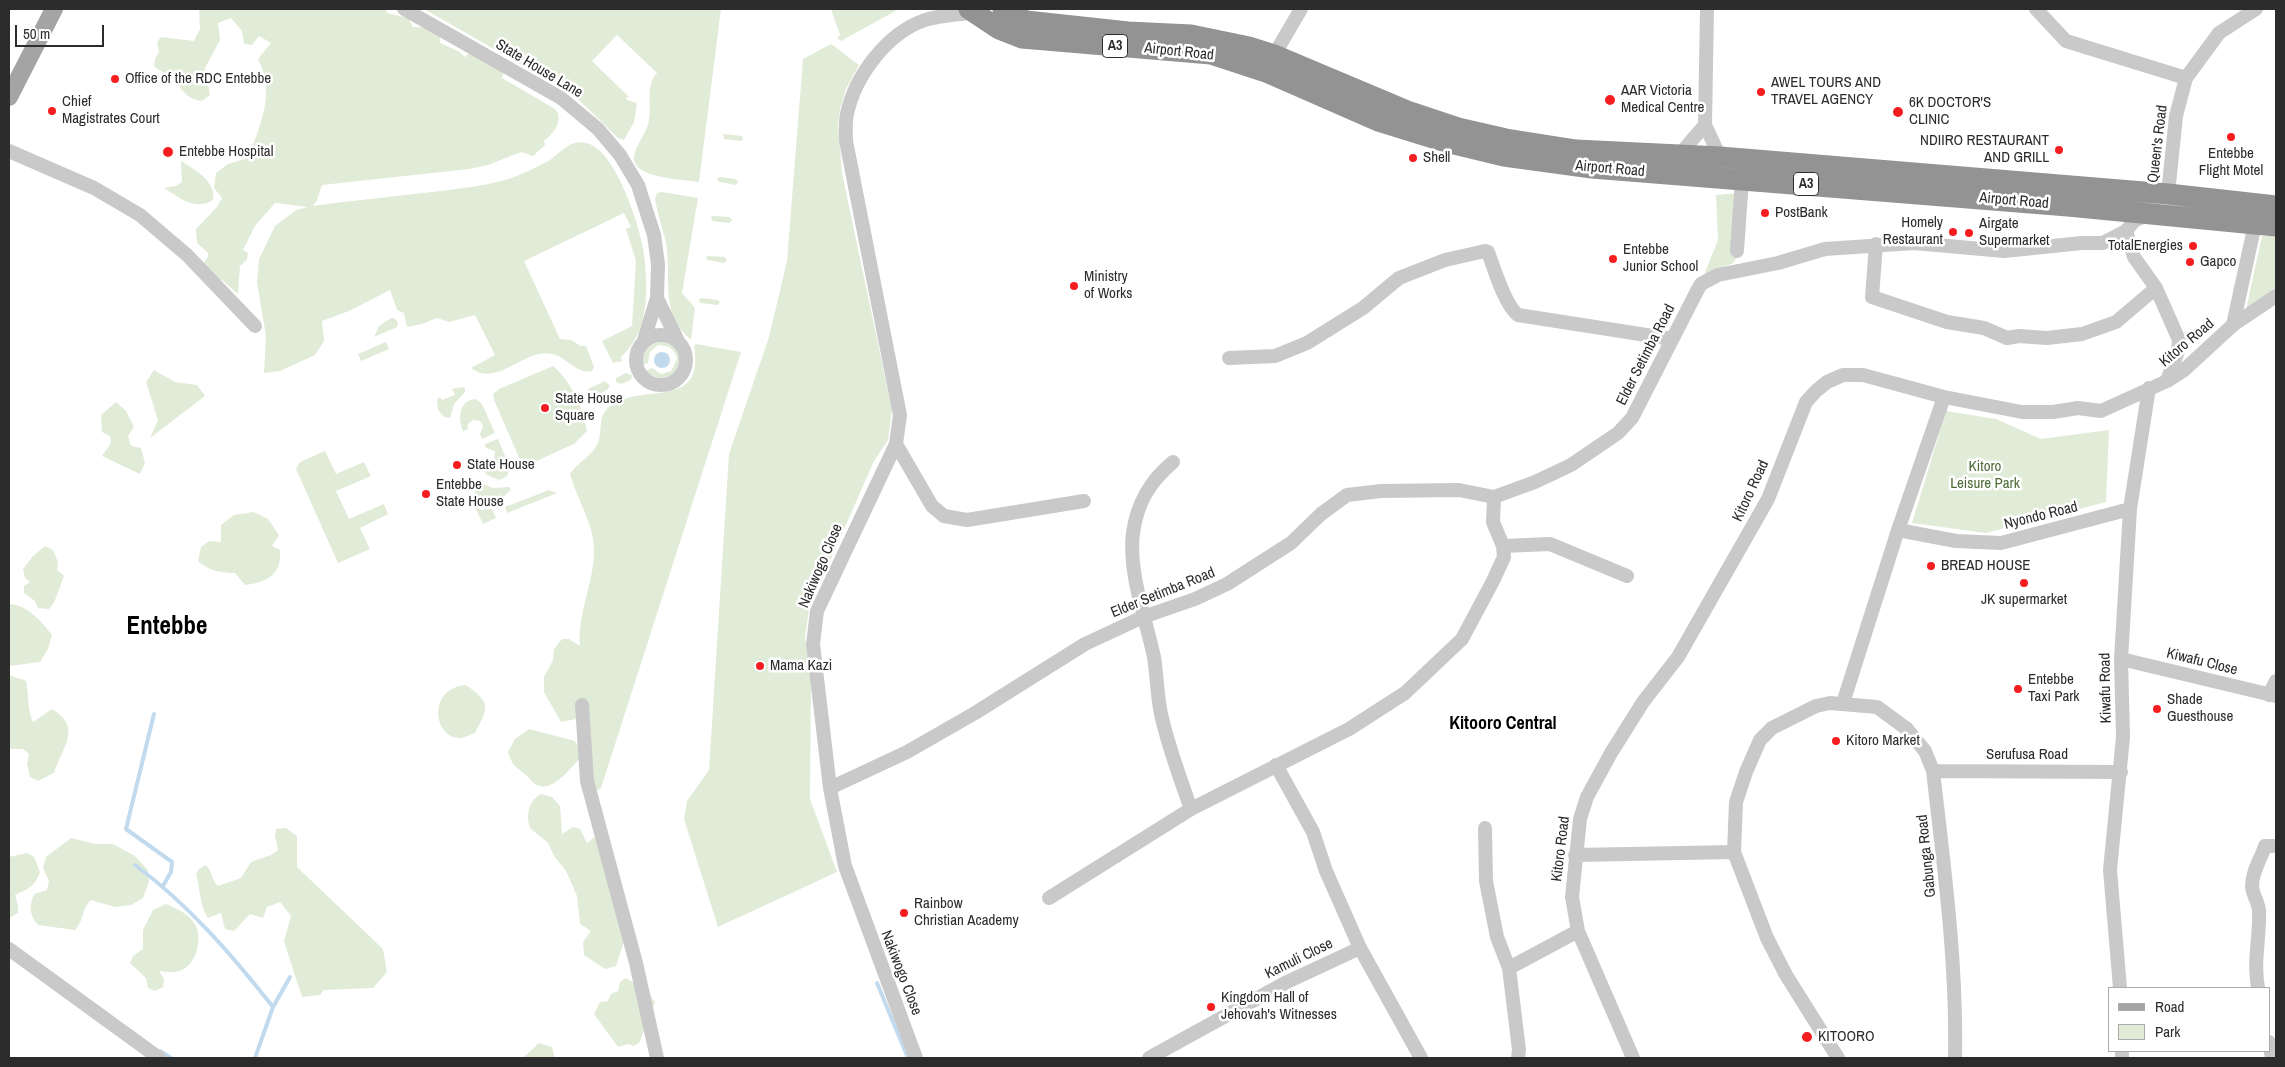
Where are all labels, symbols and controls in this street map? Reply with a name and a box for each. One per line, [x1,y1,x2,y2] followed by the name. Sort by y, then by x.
[18,15,106,47] scale bar
[23,23,50,44] text: 50 m
[1102,34,1128,58] road number: A3
[492,36,586,102] street label: State House Lane
[1143,39,1215,65] street label: Airport Road
[125,70,271,88] place label: Office of the RDC Entebbe
[109,73,121,85] marker: Office of the RDC Entebbe
[1771,74,1881,109] place label: AWEL TOURS AND TRAVEL AGENCY
[1621,82,1704,117] place label: AAR Victoria Medical Centre
[1755,86,1767,98] marker: AWEL TOURS AND TRAVEL AGENCY
[62,93,160,128] place label: Chief Magistrates Court
[1603,93,1617,107] marker: AAR Victoria Medical Centre
[1909,94,1991,129] place label: 6K DOCTOR'S CLINIC
[2144,104,2172,184] street label: Queen's Road
[46,105,58,117] marker: Chief Magistrates Court
[1891,105,1905,119] marker: 6K DOCTOR'S CLINIC
[2225,131,2237,143] marker: Entebbe Flight Motel
[1920,132,2049,167] place label: NDIIRO RESTAURANT AND GRILL
[179,143,273,161] place label: Entebbe Hospital
[2053,144,2065,156] marker: NDIIRO RESTAURANT AND GRILL
[161,145,175,159] marker: Entebbe Hospital
[2199,145,2263,180] place label: Entebbe Flight Motel
[1423,149,1450,167] place label: Shell
[1407,152,1419,164] marker: Shell
[1574,157,1646,181] street label: Airport Road
[1794,172,1818,195] road number: A3
[1978,189,2050,213] street label: Airport Road
[1775,204,1828,222] place label: PostBank
[1759,207,1771,219] marker: PostBank
[1883,214,1943,249] place label: Homely Restaurant
[1979,215,2049,250] place label: Airgate Supermarket
[1947,226,1959,238] marker: Homely Restaurant
[1963,227,1975,239] marker: Airgate Supermarket
[2108,237,2183,255] place label: TotalEnergies
[2187,240,2199,252] marker: TotalEnergies
[1623,241,1698,276] place label: Entebbe Junior School
[1607,253,1619,265] marker: Entebbe Junior School
[2200,253,2236,271] place label: Gapco
[2184,256,2196,268] marker: Gapco
[1084,268,1132,303] place label: Ministry of Works
[1068,280,1080,292] marker: Ministry of Works
[1613,302,1679,408] street label: Elder Setimba Road
[2156,315,2218,371] street label: Kitoro Road
[555,390,623,425] place label: State House Square
[539,402,551,414] marker: State House Square
[467,456,535,474] place label: State House
[1729,457,1773,525] street label: Kitoro Road
[1950,458,2020,493] park label: Kitoro Leisure Park
[451,459,463,471] marker: State House
[436,476,504,511] place label: Entebbe State House
[420,488,432,500] marker: Entebbe State House
[2002,498,2080,534] street label: Nyondo Road
[795,521,847,611] street label: Nakiwogo Close
[1941,557,2031,575] place label: BREAD HOUSE
[1925,560,1937,572] marker: BREAD HOUSE
[1108,564,1218,622] street label: Elder Setimba Road
[2018,577,2030,589] marker: JK supermarket
[1981,591,2067,609] place label: JK supermarket
[127,612,207,642] district label: Entebbe
[2165,645,2239,679] street label: Kiwafu Close
[2096,653,2116,723] street label: Kiwafu Road
[770,657,832,675] place label: Mama Kazi
[754,660,766,672] marker: Mama Kazi
[2028,671,2080,706] place label: Entebbe Taxi Park
[2012,683,2024,695] marker: Entebbe Taxi Park
[2167,691,2233,726] place label: Shade Guesthouse
[2151,703,2163,715] marker: Shade Guesthouse
[1449,713,1557,735] district label: Kitooro Central
[1846,732,1920,750] place label: Kitoro Market
[1830,735,1842,747] marker: Kitoro Market
[1986,746,2068,764] street label: Serufusa Road
[1914,814,1940,898] street label: Gabunga Road
[1548,815,1574,883] street label: Kitoro Road
[914,895,1019,930] place label: Rainbow Christian Academy
[898,907,910,919] marker: Rainbow Christian Academy
[877,928,925,1018] street label: Nakiwogo Close
[1262,935,1336,983] street label: Kamuli Close
[2108,987,2270,1052] legend
[1221,989,1337,1024] place label: Kingdom Hall of Jehovah's Witnesses
[2155,996,2184,1017] text: Road
[1205,1001,1217,1013] marker: Kingdom Hall of Jehovah's Witnesses
[2155,1021,2180,1042] text: Park
[1818,1028,1875,1046] place label: KITOORO
[1800,1030,1814,1044] marker: KITOORO

